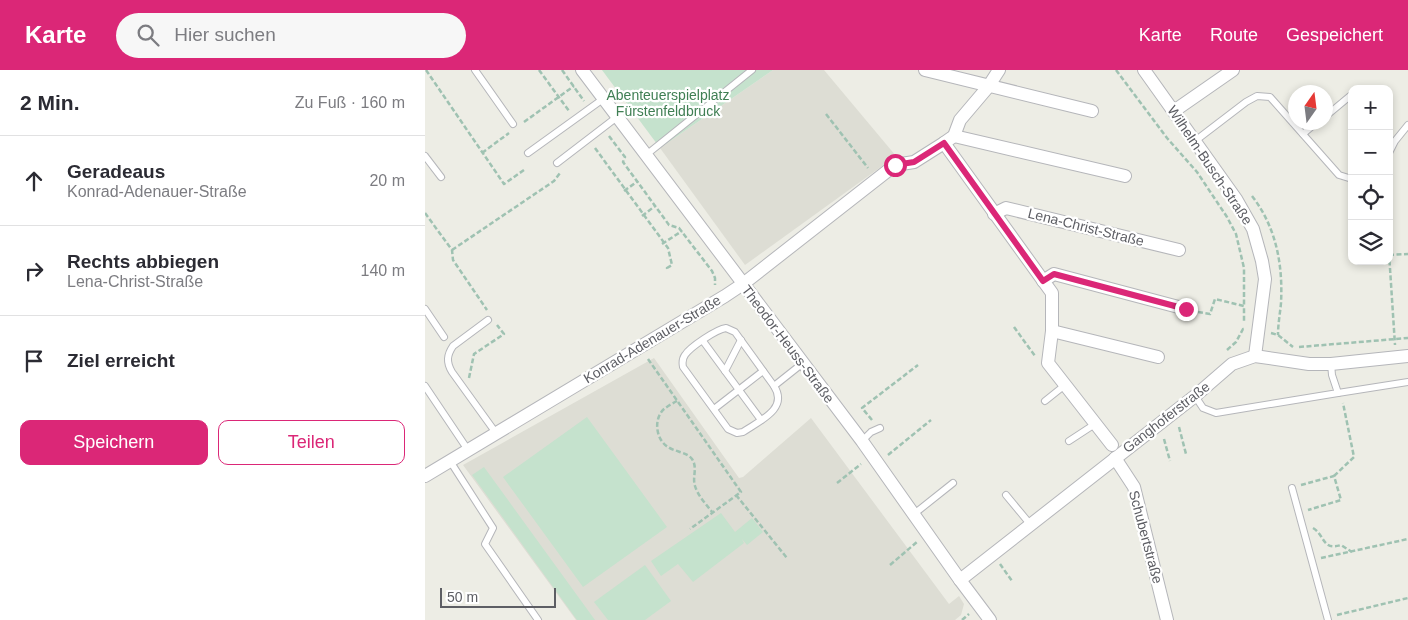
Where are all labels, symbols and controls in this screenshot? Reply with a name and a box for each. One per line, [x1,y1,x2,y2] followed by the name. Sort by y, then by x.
[116,13,466,58] search box
[25,21,86,48] text: Karte
[134,21,162,49] icon: search
[174,24,276,45] text: Hier suchen
[1139,25,1182,45] text: Karte
[1210,25,1258,45] text: Route
[1286,25,1383,45] text: Gespeichert
[1288,85,1333,130] north arrow
[1348,85,1393,265] map controls
[1348,85,1393,130] button: +
[607,87,729,119] park label: Abenteuerspielplatz Fürstenfeldbruck
[20,91,80,114] text: 2 Min.
[295,94,405,111] text: Zu Fuß · 160 m
[1164,102,1256,228] street label: Wilhelm-Busch-Straße
[1348,130,1393,175] button: −
[884,154,907,177] route start
[67,161,165,182] text: Geradeaus
[20,167,48,195] icon: ahead
[369,172,405,189] text: 20 m
[1348,175,1393,220] button: locate
[67,183,247,200] text: Konrad-Adenauer-Straße
[1026,205,1146,249] street label: Lena-Christ-Straße
[1348,220,1393,265] button: layers
[67,251,219,272] text: Rechts abbiegen
[20,257,48,285] icon: right
[361,262,405,279] text: 140 m
[67,273,203,290] text: Lena-Christ-Straße
[739,282,838,406] street label: Theodor-Heuss-Straße
[581,292,724,386] street label: Konrad-Adenauer-Straße
[1175,298,1198,321] route end
[20,347,48,375] icon: arrive
[67,350,175,371] text: Ziel erreicht
[1119,378,1213,456] street label: Ganghoferstraße
[20,420,208,465] button: Speichern
[218,420,405,465] button: Teilen
[1126,489,1166,585] street label: Schubertstraße
[440,585,556,608] scale bar
[447,589,478,605] text: 50 m

